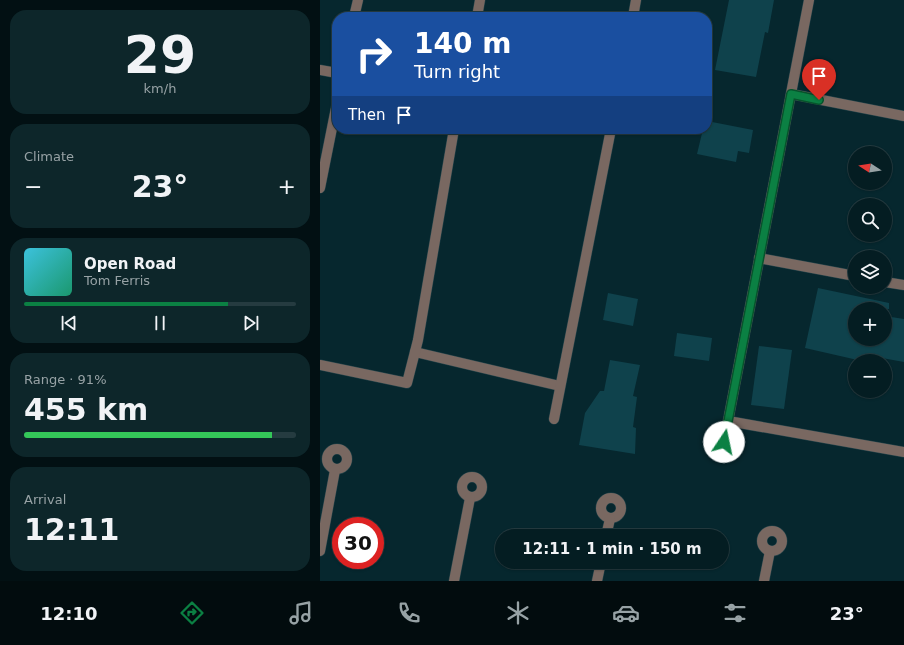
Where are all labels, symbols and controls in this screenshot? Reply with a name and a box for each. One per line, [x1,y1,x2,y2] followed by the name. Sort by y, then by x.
[124,25,196,85] text: 29
[414,27,511,60] text: 140 m
[348,28,400,80] icon: right
[802,59,836,100] pin
[414,61,500,82] text: Turn right
[808,65,830,87] icon: arrive
[144,81,176,96] text: km/h
[393,104,415,126] icon: arrive
[348,106,385,124] text: Then
[848,146,892,190] north arrow
[848,146,892,398] map controls
[24,149,74,164] text: Climate
[132,169,188,204] text: 23°
[24,174,42,199] text: −
[278,174,296,199] text: +
[848,198,892,242] button: search
[848,250,892,294] button: layers
[84,255,176,273] text: Open Road
[84,273,150,288] text: Tom Ferris
[848,302,892,346] button: +
[58,312,80,334] icon: previous
[149,312,171,334] icon: pause
[240,312,262,334] icon: next
[848,354,892,398] button: −
[24,372,107,387] text: Range · 91%
[24,392,148,427] text: 455 km
[703,421,745,463] position arrow
[24,492,66,507] text: Arrival
[24,512,120,547] text: 12:11
[332,517,384,569] speed limit sign: 30
[522,540,702,558] text: 12:11 · 1 min · 150 m
[178,599,206,627] icon: directions
[287,599,315,627] icon: music
[395,599,423,627] icon: phone
[504,599,532,627] icon: climate
[612,599,640,627] icon: car
[721,599,749,627] icon: filters
[40,603,98,624] text: 12:10
[830,603,864,624] text: 23°

